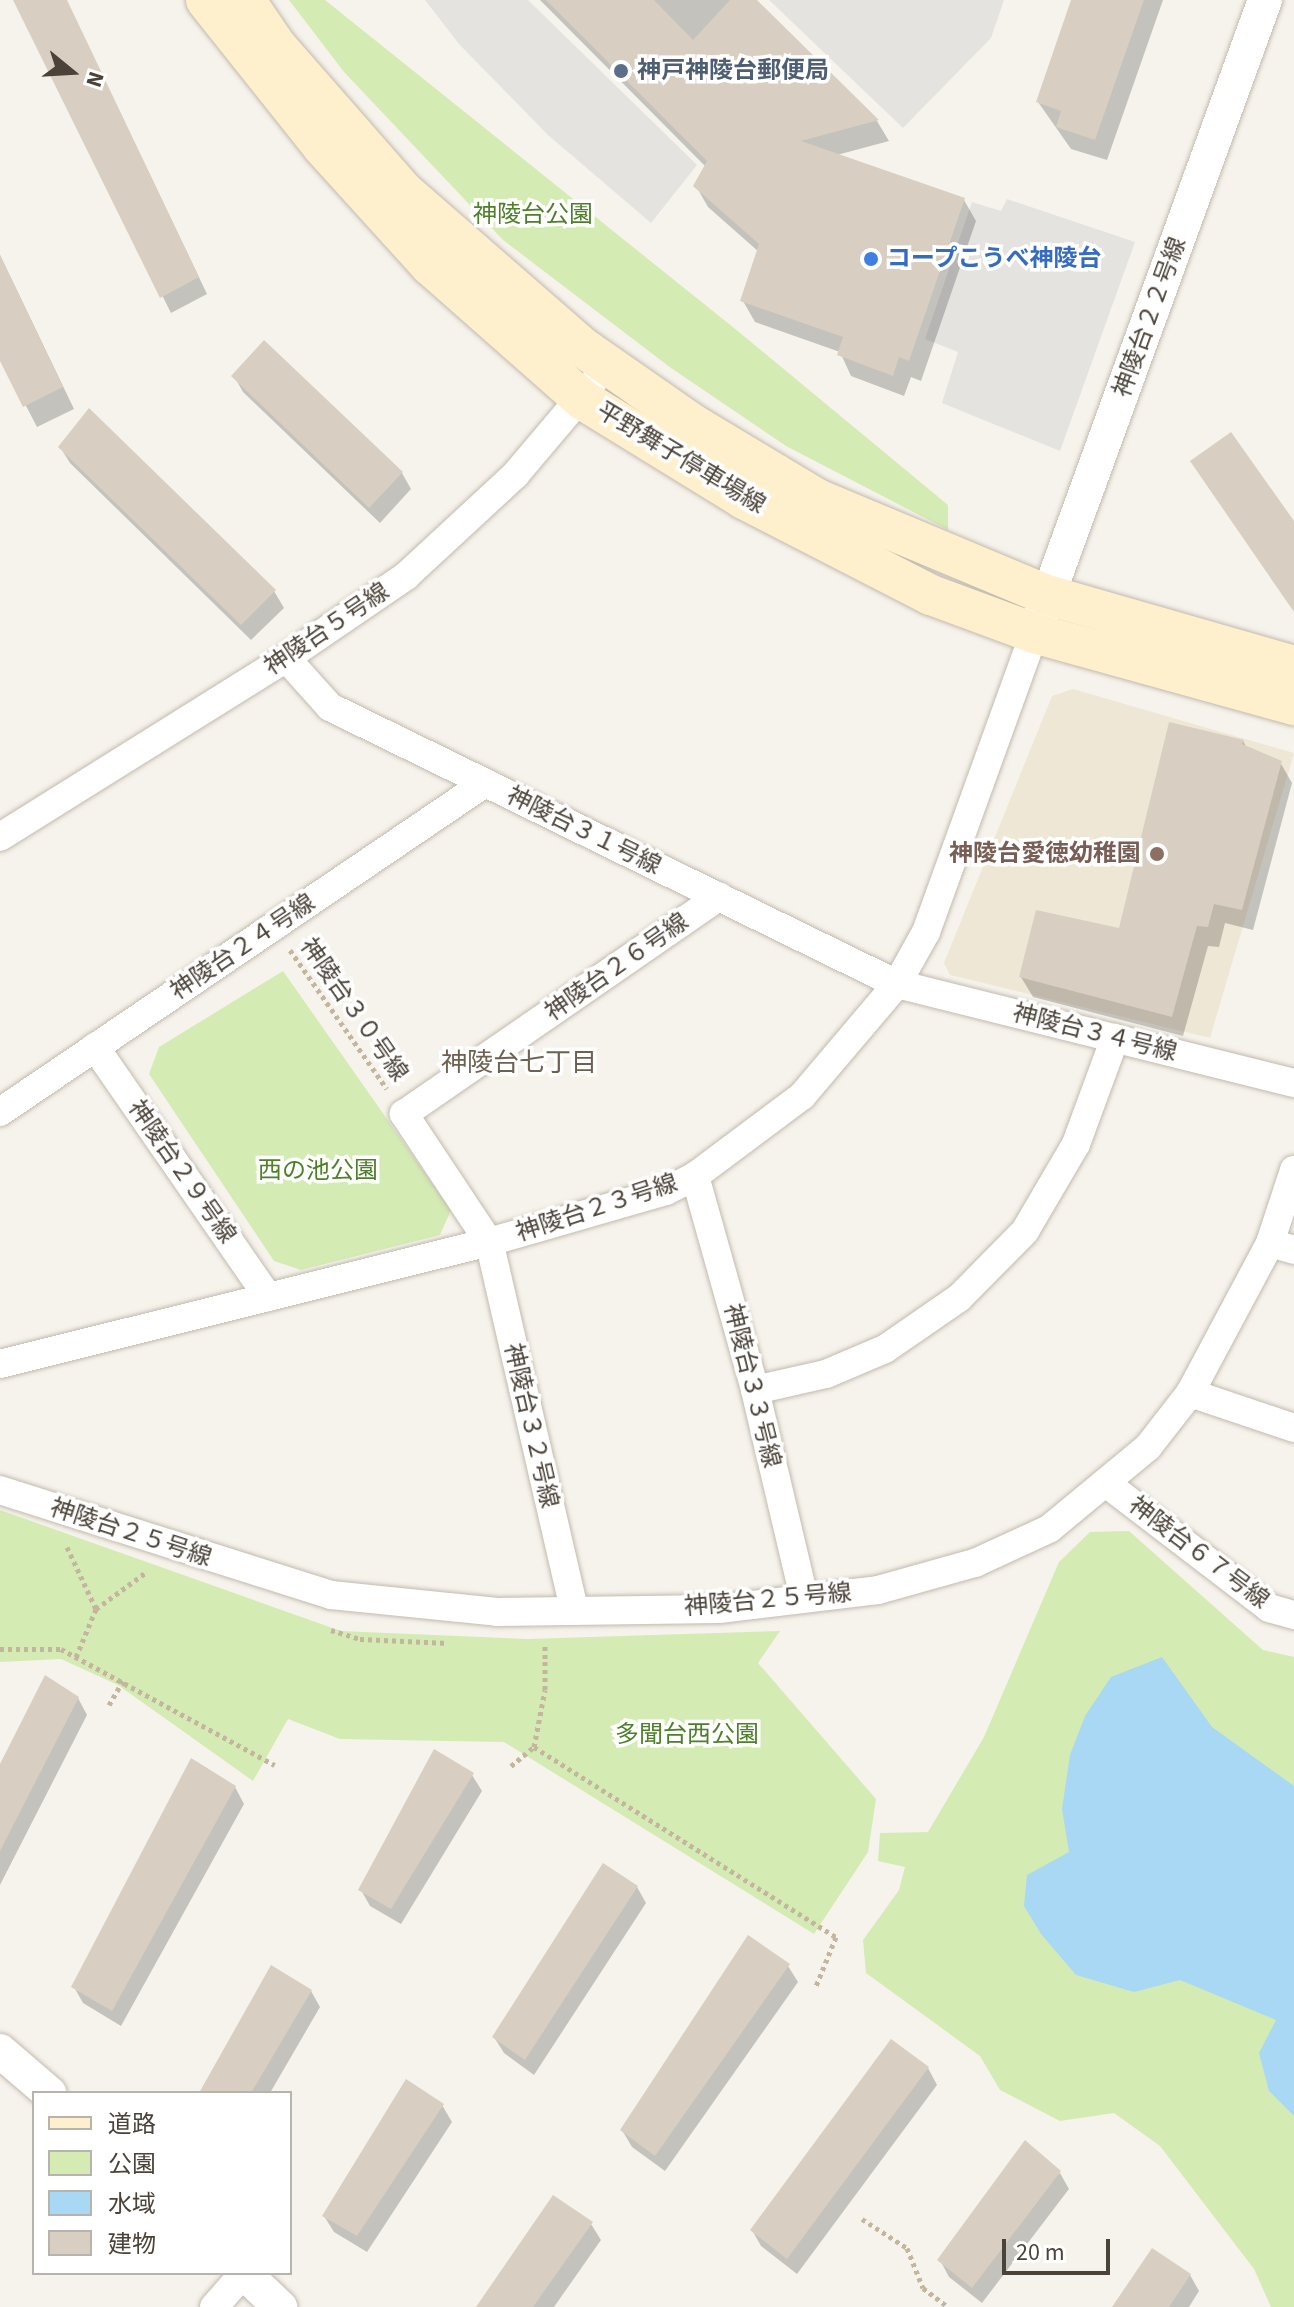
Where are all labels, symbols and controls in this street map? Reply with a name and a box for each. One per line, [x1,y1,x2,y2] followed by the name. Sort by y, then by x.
[32,32,112,112] north arrow
[637,57,829,85] place label: 神戸神陵台郵便局
[612,62,630,80] marker: 神戸神陵台郵便局
[77,68,112,91] text: N
[473,201,593,229] park label: 神陵台公園
[1108,233,1192,401] street label: 神陵台２２号線
[887,245,1103,273] place label: コープこうべ神陵台
[862,250,880,268] marker: コープこうべ神陵台
[591,396,771,520] street label: 平野舞子停車場線
[259,577,395,681] street label: 神陵台５号線
[502,781,666,881] street label: 神陵台３１号線
[949,840,1141,868] place label: 神陵台愛徳幼稚園
[1148,845,1166,863] marker: 神陵台愛徳幼稚園
[165,888,321,1006] street label: 神陵台２４号線
[540,907,694,1027] street label: 神陵台２６号線
[294,933,414,1087] street label: 神陵台３０号線
[1010,999,1180,1067] street label: 神陵台３４号線
[441,1047,597,1079] district label: 神陵台七丁目
[122,1095,242,1249] street label: 神陵台２９号線
[258,1157,378,1185] park label: 西の池公園
[513,1168,681,1248] street label: 神陵台２３号線
[718,1301,786,1471] street label: 神陵台３３号線
[498,1341,564,1511] street label: 神陵台３２号線
[1123,1491,1275,1615] street label: 神陵台６７号線
[47,1493,215,1573] street label: 神陵台２５号線
[683,1578,853,1622] street label: 神陵台２５号線
[615,1721,759,1749] park label: 多聞台西公園
[32,2091,292,2275] legend
[108,2107,156,2142] text: 道路
[108,2147,156,2182] text: 公園
[108,2187,156,2222] text: 水域
[1006,2223,1114,2273] scale bar
[108,2227,156,2262] text: 建物
[1016,2235,1065,2270] text: 20 m

